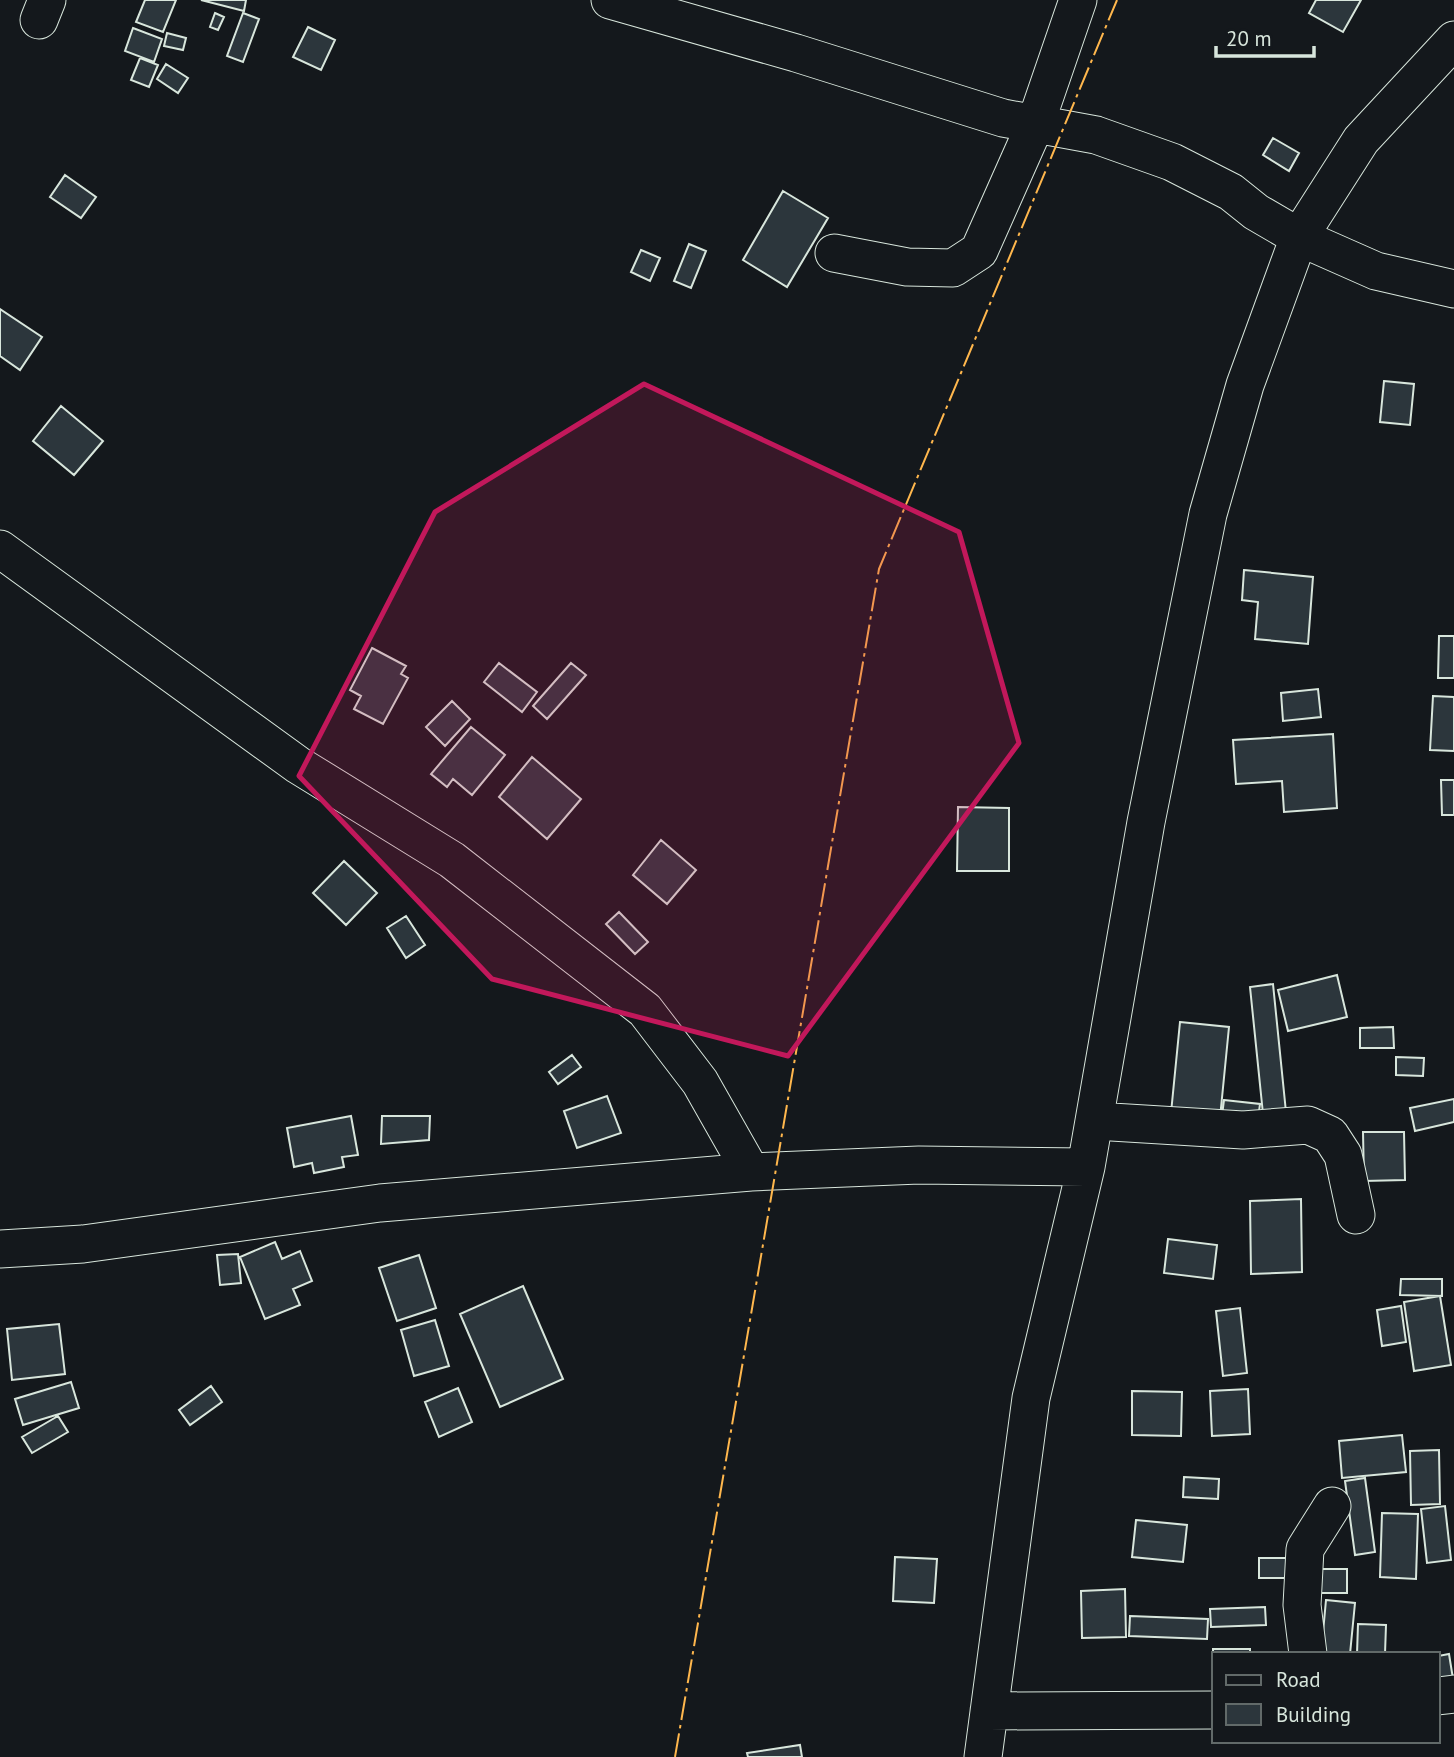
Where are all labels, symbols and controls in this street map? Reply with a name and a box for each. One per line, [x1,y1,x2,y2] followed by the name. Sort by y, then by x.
[1216,14,1314,58] scale bar
[1226,25,1272,52] text: 20 m
[1212,1652,1440,1743] legend
[1276,1666,1320,1693] text: Road
[1276,1701,1351,1728] text: Building

